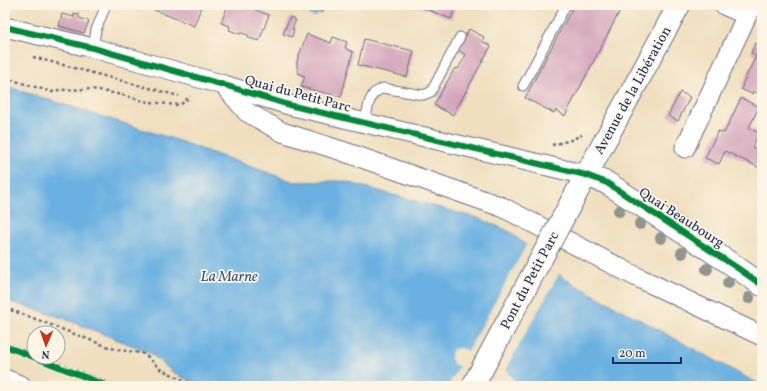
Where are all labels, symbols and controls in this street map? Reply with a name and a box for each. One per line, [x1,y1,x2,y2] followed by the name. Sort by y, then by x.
[590,23,676,158] street label: Avenue de la Libération
[242,71,353,118] street label: Quai du Petit Parc
[635,184,728,253] street label: Quai Beaubourg
[496,228,564,333] street label: Pont du Petit Parc
[201,267,258,288] water label: La Marne
[26,325,66,365] north arrow
[613,339,681,365] scale bar
[41,346,50,361] text: N
[619,346,646,362] text: 20 m

